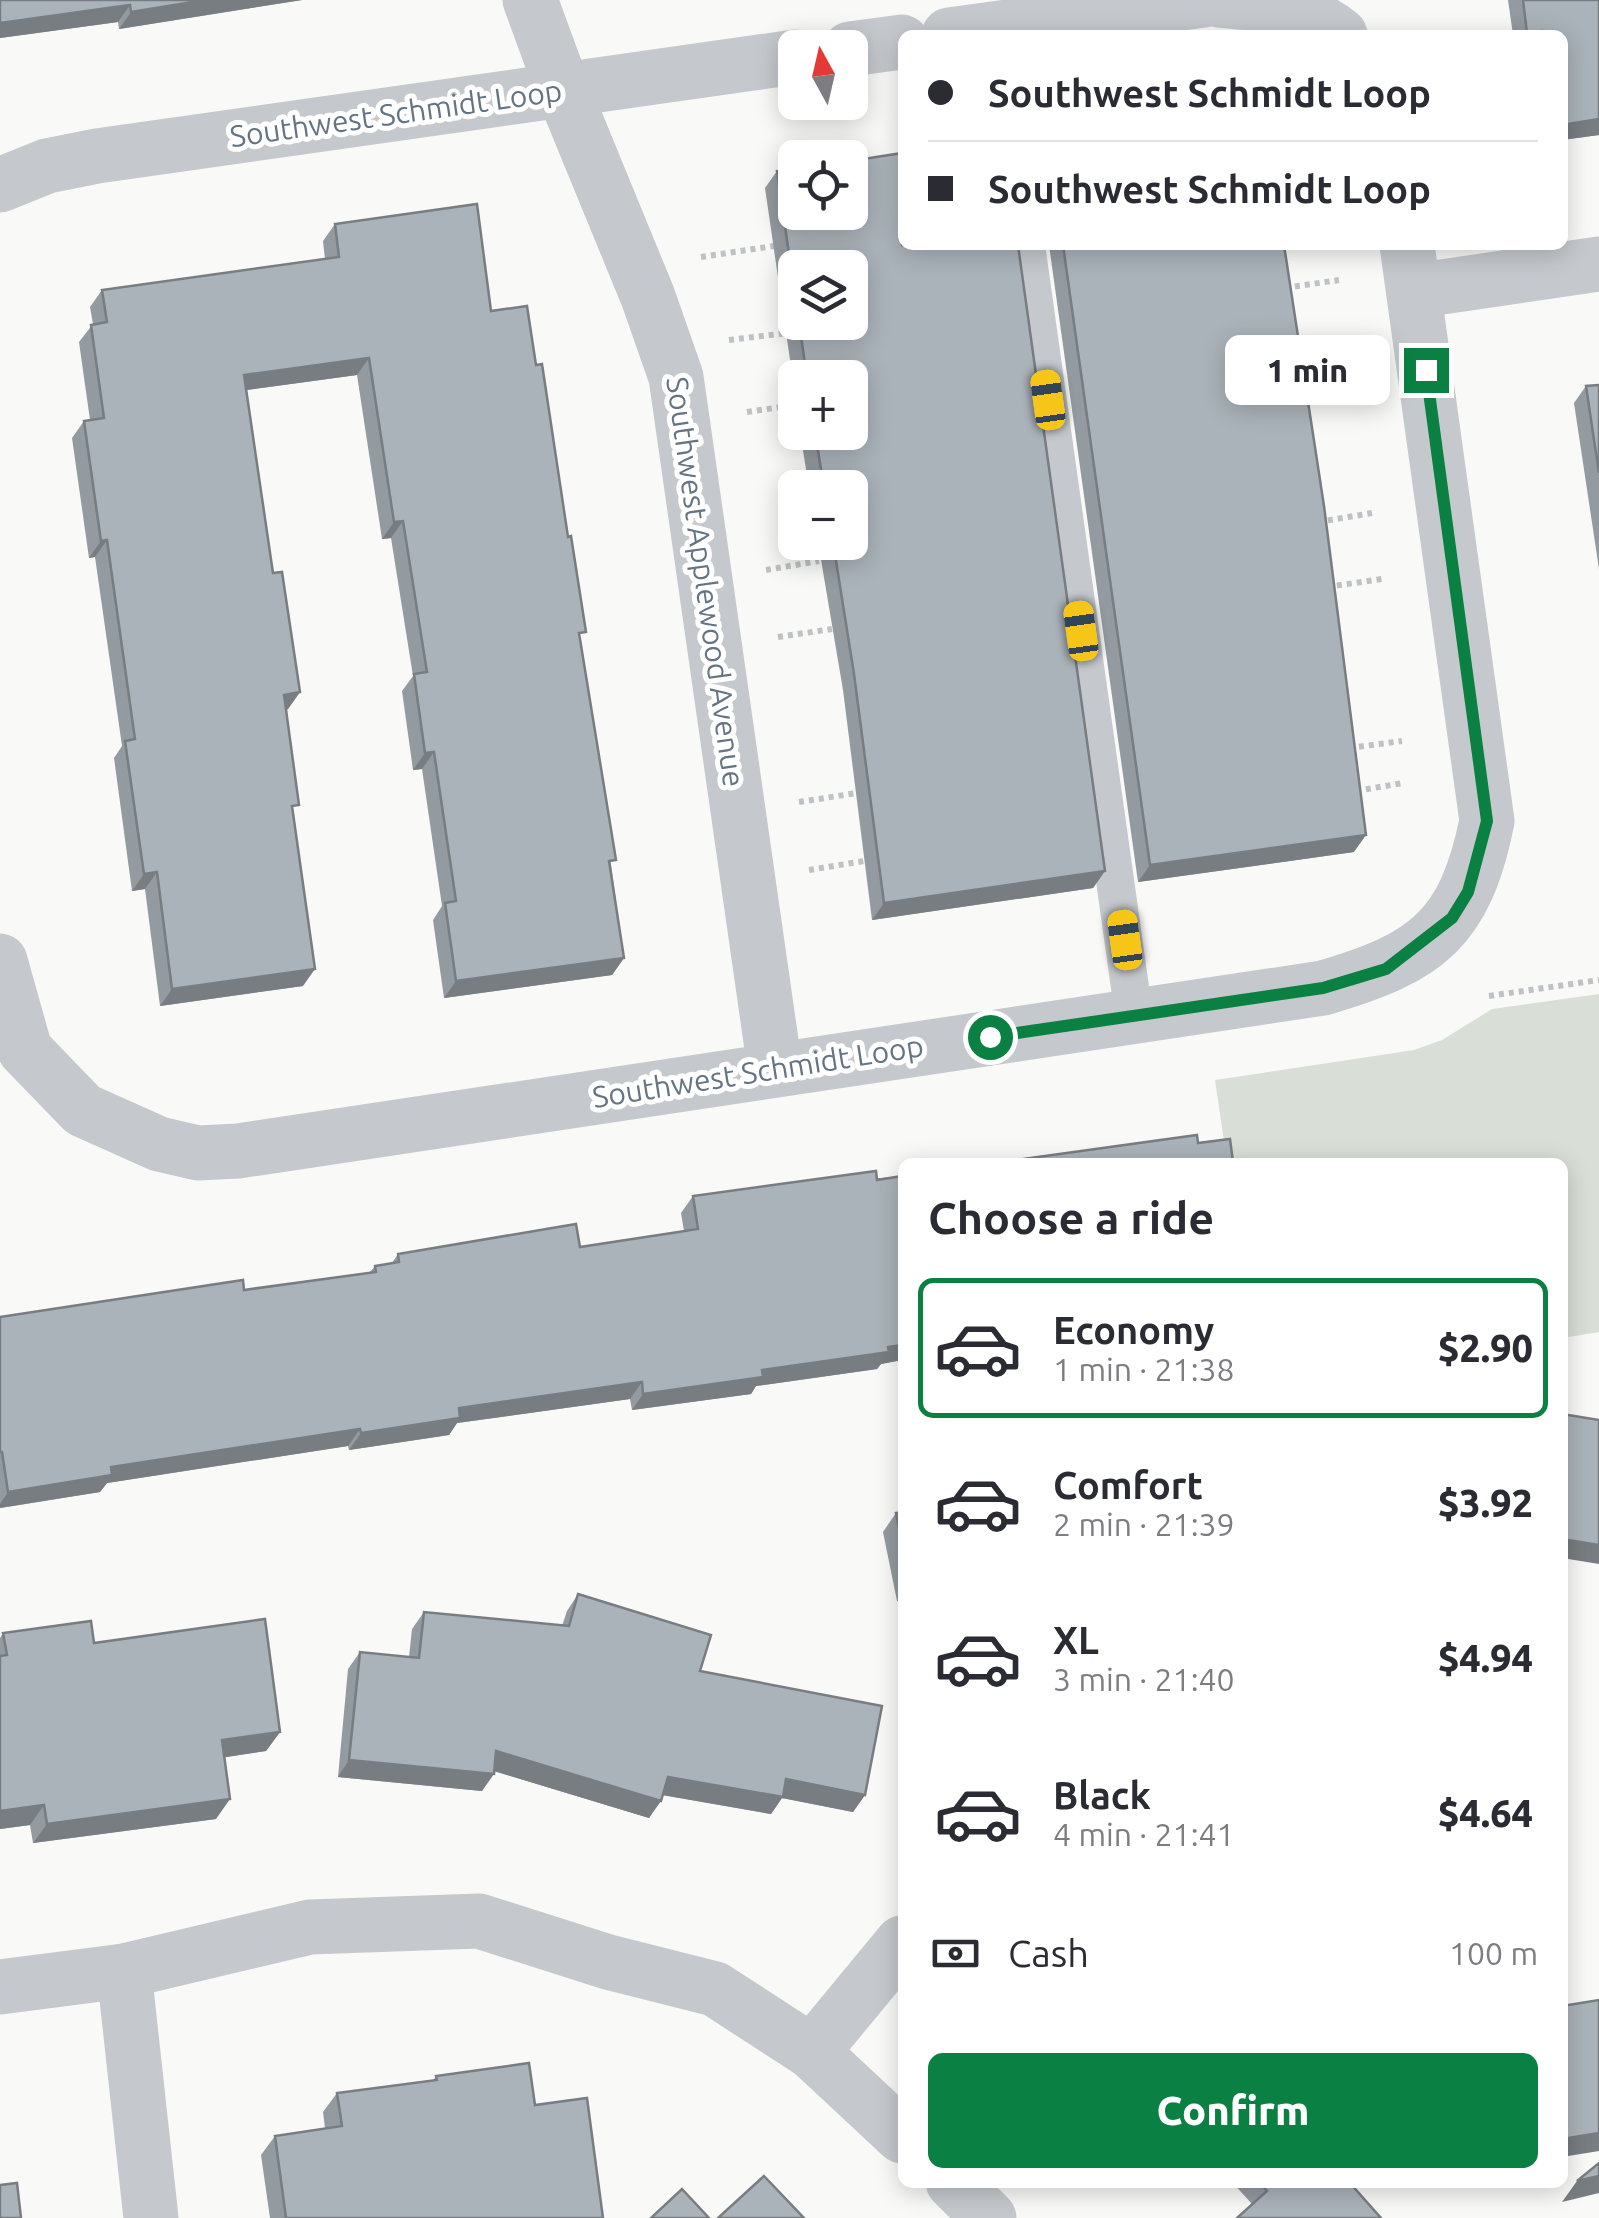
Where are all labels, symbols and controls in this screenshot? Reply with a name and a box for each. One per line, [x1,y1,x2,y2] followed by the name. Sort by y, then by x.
[778,30,868,120] north arrow
[778,30,868,560] map controls
[988,72,1431,114] text: Southwest Schmidt Loop
[228,73,564,153] street label: Southwest Schmidt Loop
[778,140,868,230] button: locate
[988,168,1431,210] text: Southwest Schmidt Loop
[778,250,868,340] button: layers
[1226,335,1391,405] callout: 1 min
[1404,348,1449,393] route end
[1267,352,1348,388] text: 1 min
[778,360,868,450] button: +
[1029,368,1067,432] car
[660,375,752,789] street label: Southwest Applewood Avenue
[778,470,868,560] button: −
[1062,599,1100,663] car
[1106,908,1144,972] car
[968,1015,1013,1060] route start
[590,1028,926,1114] street label: Southwest Schmidt Loop
[928,1192,1214,1243] text: Choose a ride
[933,1303,1023,1393] icon: car
[1053,1309,1214,1351] text: Economy
[1438,1327,1533,1369] text: $2.90
[1053,1351,1235,1387] text: 1 min · 21:38
[933,1458,1023,1548] icon: car
[1053,1464,1203,1506] text: Comfort
[1438,1482,1533,1524] text: $3.92
[1053,1506,1235,1542] text: 2 min · 21:39
[933,1613,1023,1703] icon: car
[1053,1619,1099,1661] text: XL
[1438,1637,1533,1679] text: $4.94
[1053,1661,1235,1697] text: 3 min · 21:40
[933,1768,1023,1858] icon: car
[1053,1774,1151,1816] text: Black
[1438,1792,1533,1834] text: $4.64
[1053,1816,1235,1852] text: 4 min · 21:41
[928,1926,983,1981] icon: cash
[1008,1932,1089,1974] text: Cash
[1449,1935,1538,1971] text: 100 m
[928,2053,1538,2168] button: Confirm

